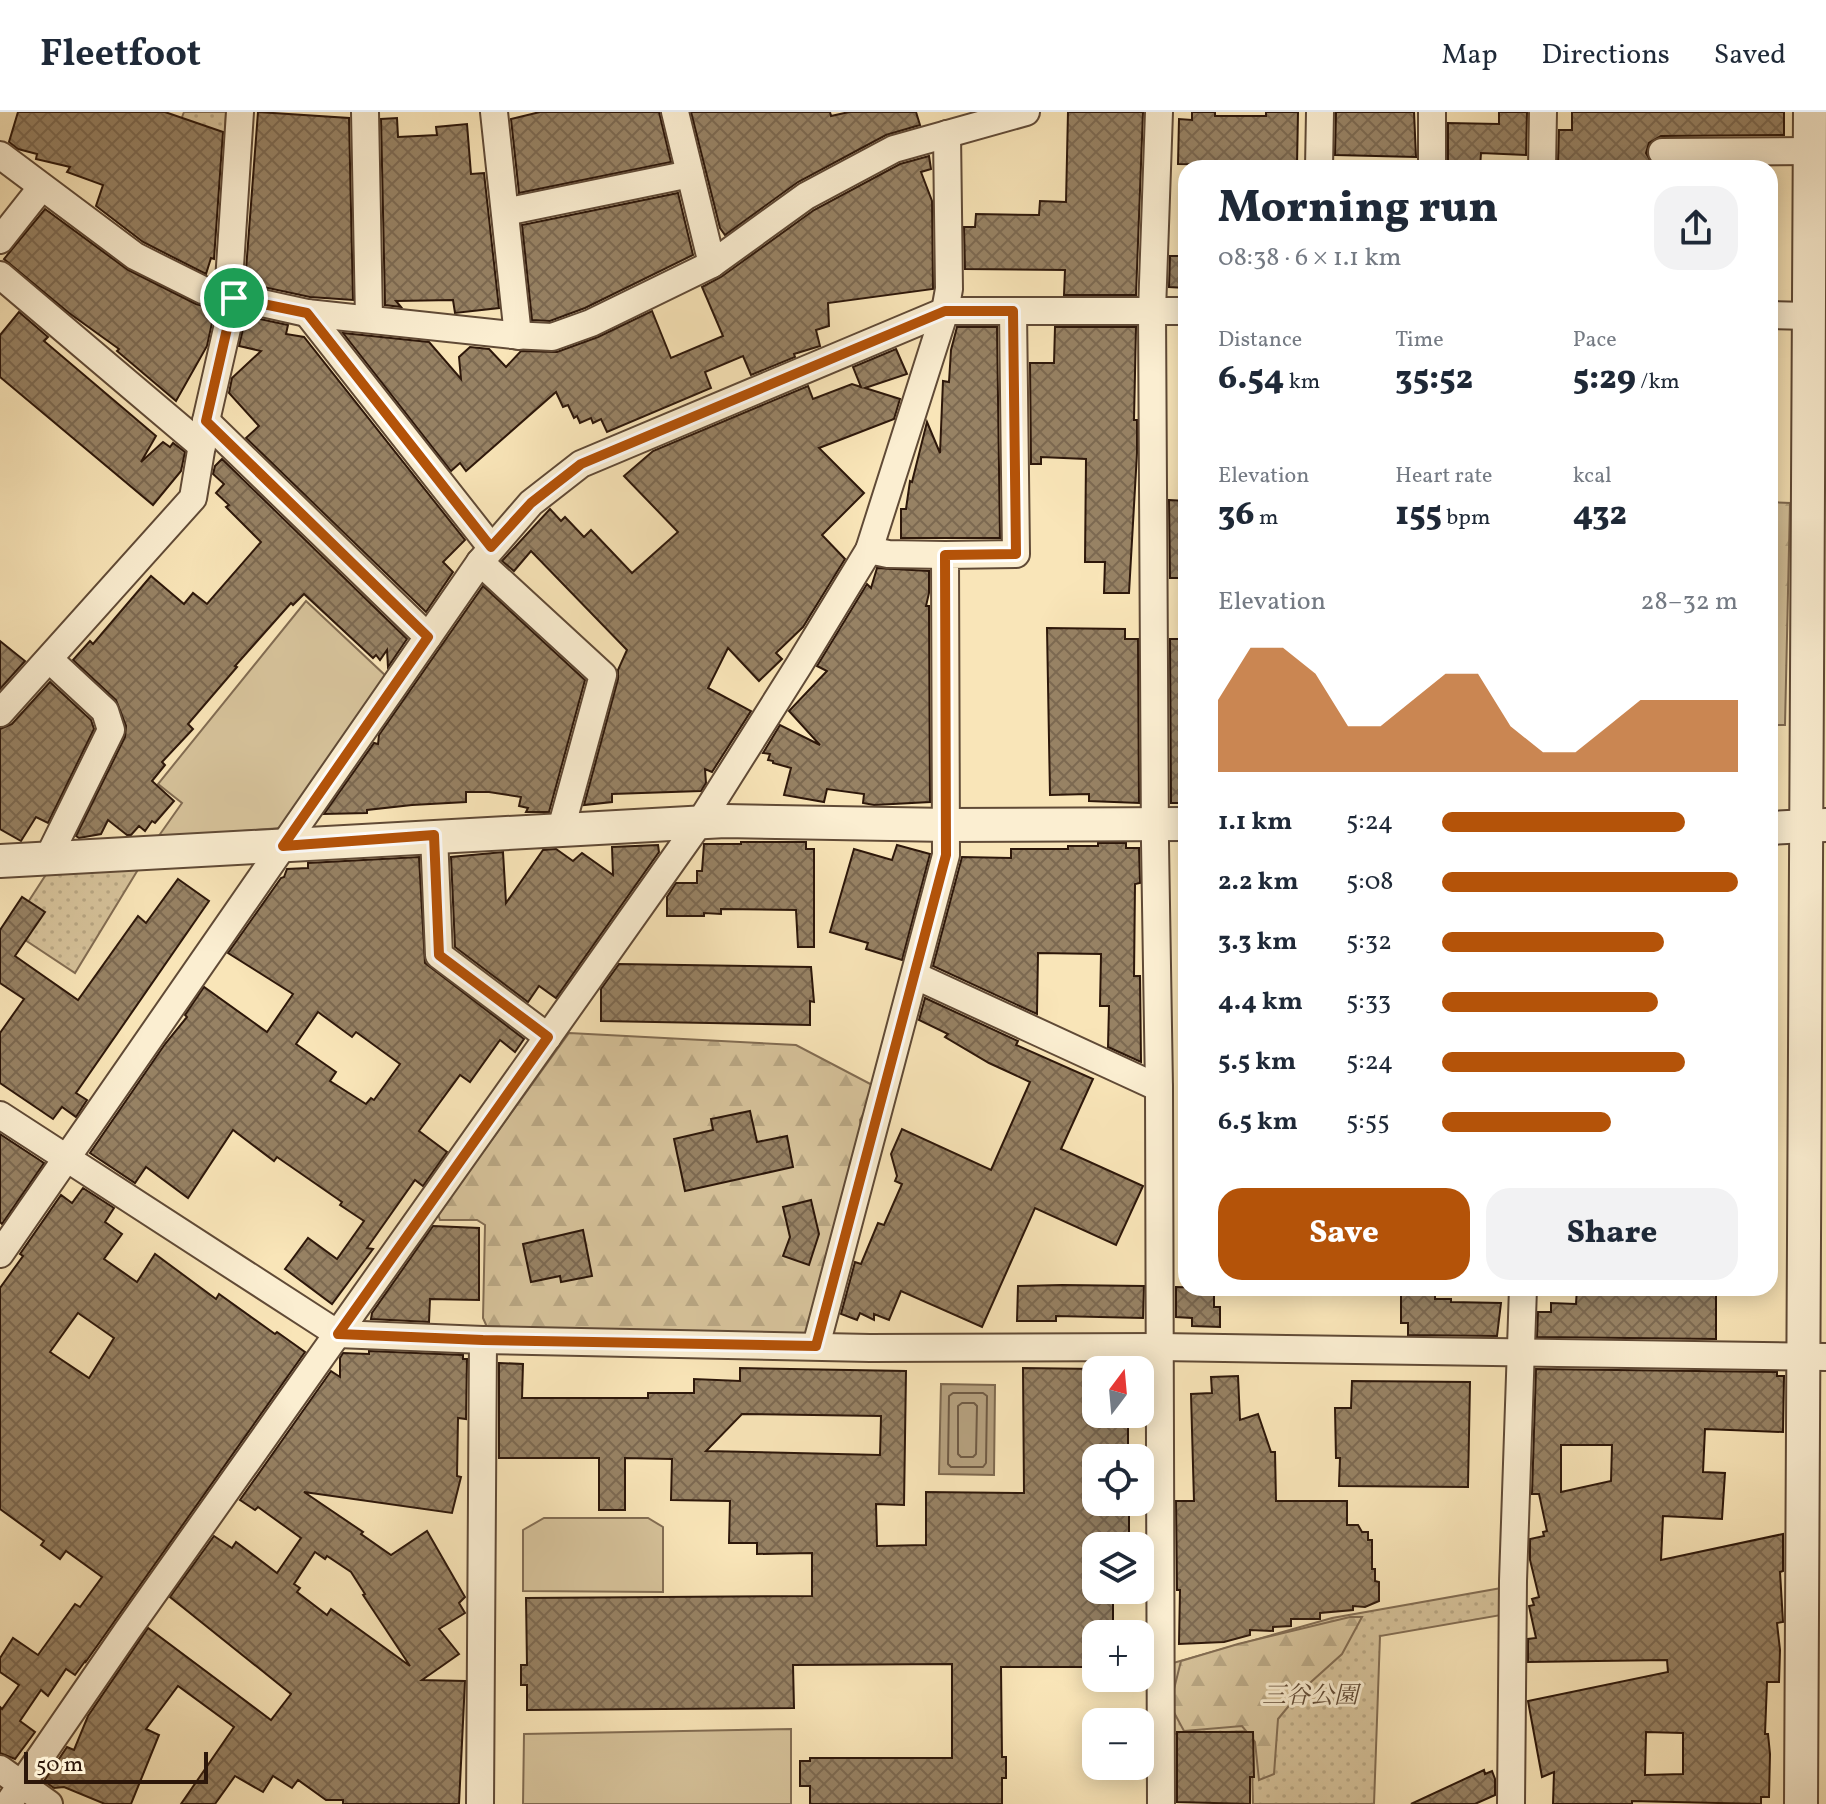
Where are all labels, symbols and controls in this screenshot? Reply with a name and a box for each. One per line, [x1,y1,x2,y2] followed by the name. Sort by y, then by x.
[40,29,201,82] text: Fleetfoot
[1442,36,1498,75] text: Map
[1542,36,1670,75] text: Directions
[1714,36,1786,75] text: Saved
[1218,179,1498,240] text: Morning run
[1654,186,1738,270] button: share
[1218,240,1402,276] text: 08:38 · 6 × 1.1 km
[200,264,268,332] pin
[212,276,256,320] icon: arrive
[1218,325,1302,356] text: Distance
[1395,325,1444,356] text: Time
[1573,325,1617,356] text: Pace
[1218,356,1284,403] text: 6.54
[1395,356,1473,403] text: 35:52
[1573,356,1636,403] text: 5:29
[1284,367,1320,398] text: km
[1636,367,1680,398] text: /km
[1218,461,1309,492] text: Elevation
[1395,461,1492,492] text: Heart rate
[1573,461,1612,492] text: kcal
[1218,492,1255,539] text: 36
[1395,492,1442,539] text: 155
[1573,492,1627,539] text: 432
[1255,503,1278,534] text: m
[1442,503,1490,534] text: bpm
[1218,584,1326,620] text: Elevation
[1641,584,1738,620] text: 28–32 m
[1218,804,1292,840] text: 1.1 km
[1346,804,1393,840] text: 5:24
[1218,864,1299,900] text: 2.2 km
[1346,864,1393,900] text: 5:08
[1218,924,1298,960] text: 3.3 km
[1346,924,1392,960] text: 5:32
[1218,984,1303,1020] text: 4.4 km
[1346,984,1391,1020] text: 5:33
[1218,1044,1296,1080] text: 5.5 km
[1346,1044,1393,1080] text: 5:24
[1218,1104,1298,1140] text: 6.5 km
[1346,1104,1390,1140] text: 5:55
[1218,1188,1470,1280] button: Save
[1486,1188,1738,1280] button: Share
[1082,1356,1154,1428] north arrow
[1082,1356,1154,1780] map controls
[1082,1444,1154,1516] button: locate
[1082,1532,1154,1604] button: layers
[1082,1620,1154,1692] button: +
[1262,1680,1362,1714] park label: 三谷公園
[1082,1708,1154,1780] button: −
[24,1748,208,1784] scale bar
[36,1750,83,1781] text: 50 m

